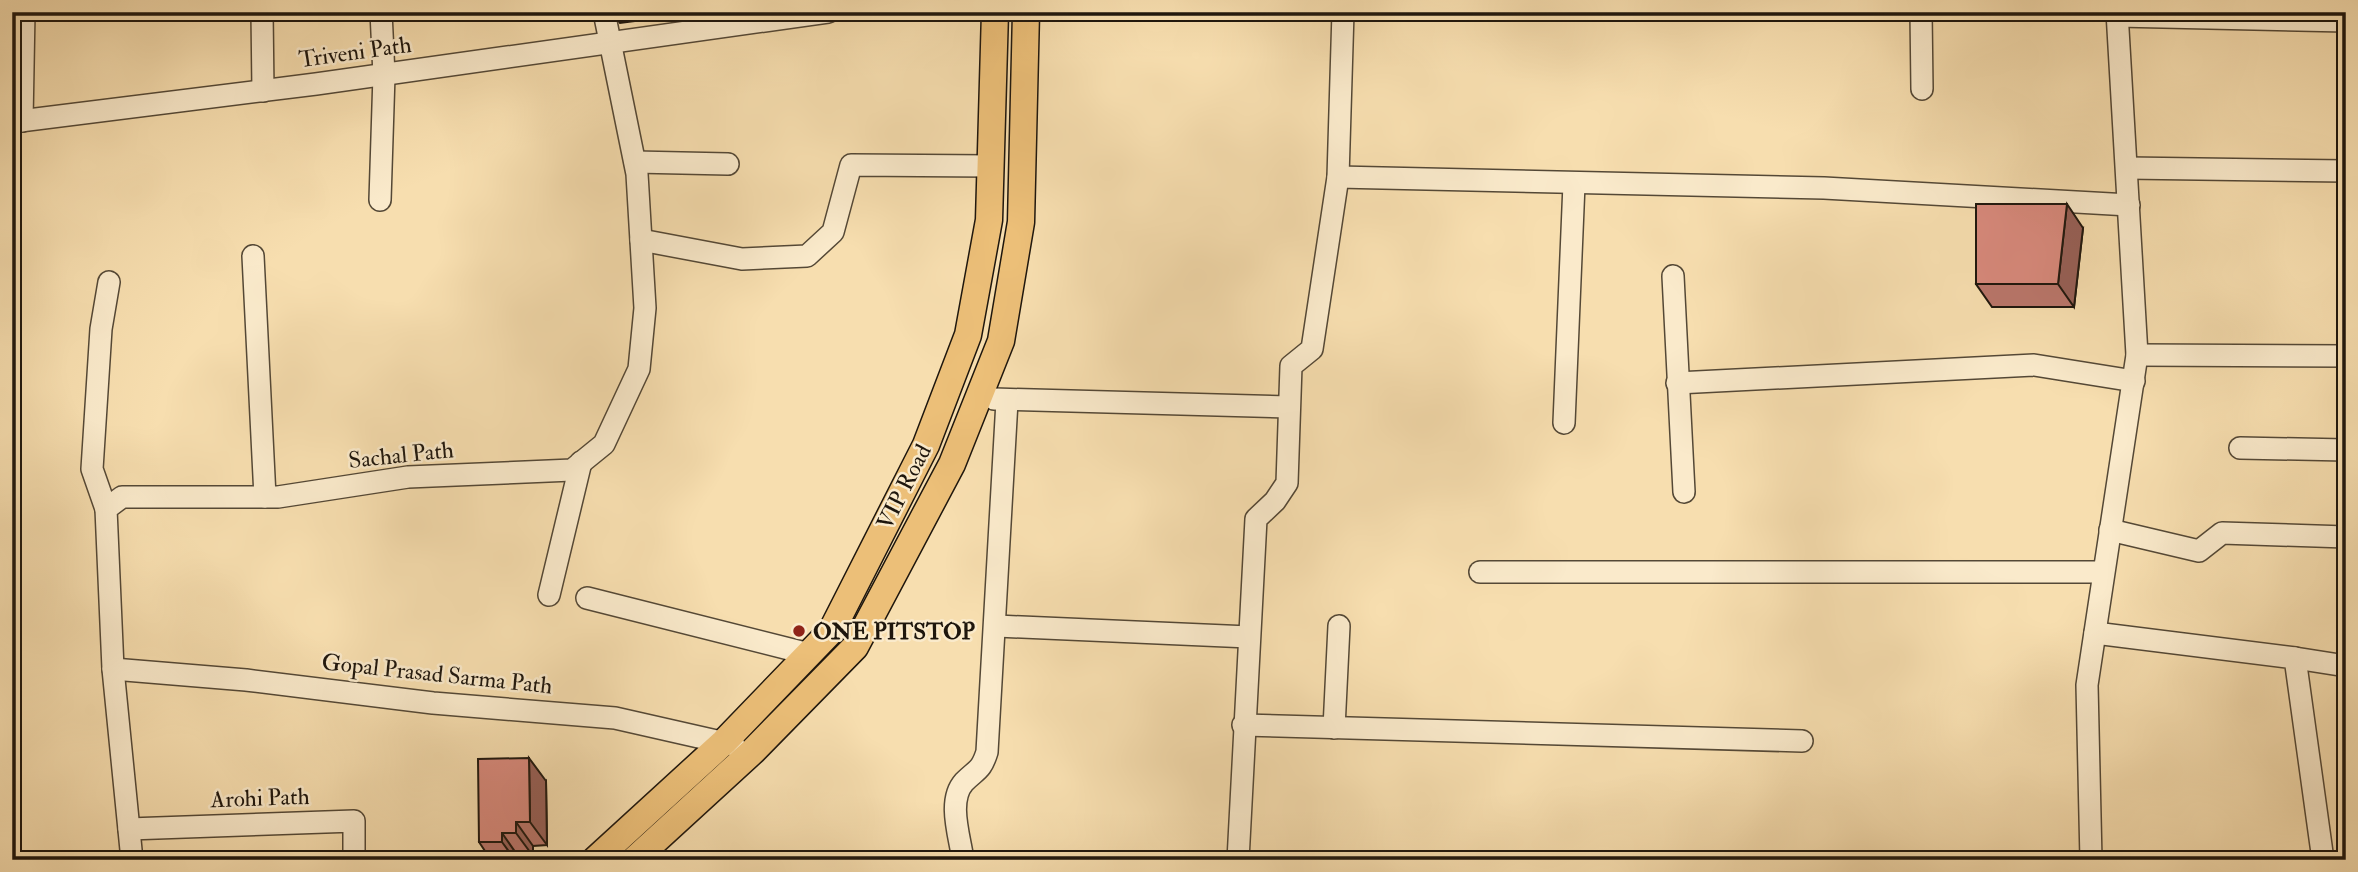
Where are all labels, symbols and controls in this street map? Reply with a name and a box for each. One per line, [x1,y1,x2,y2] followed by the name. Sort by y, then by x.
[297,30,413,74] street label: Triveni Path
[347,435,455,475] street label: Sachal Path
[870,440,938,534] street label: VIP Road
[813,617,976,646] place label: ONE PITSTOP
[791,623,807,639] marker: ONE PITSTOP
[320,647,554,702] street label: Gopal Prasad Sarma Path
[209,782,310,814] street label: Arohi Path

